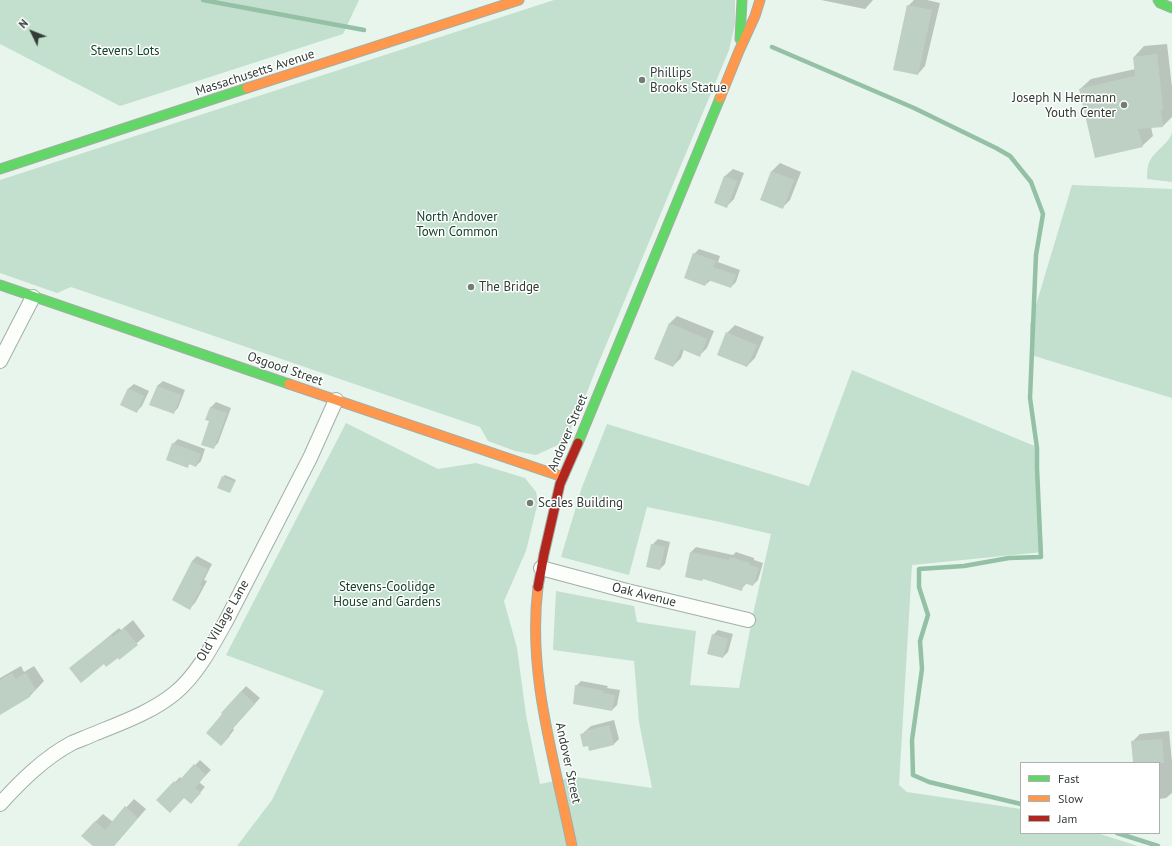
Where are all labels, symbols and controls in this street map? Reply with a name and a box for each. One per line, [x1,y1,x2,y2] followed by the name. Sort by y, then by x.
[12,12,52,52] north arrow
[16,16,31,31] text: N
[90,43,160,59] park label: Stevens Lots
[193,46,317,100] street label: Massachusetts Avenue
[650,65,727,96] place label: Phillips Brooks Statue
[637,75,647,85] marker: Phillips Brooks Statue
[1012,90,1116,121] place label: Joseph N Hermann Youth Center
[1119,100,1129,110] marker: Joseph N Hermann Youth Center
[416,209,498,240] park label: North Andover Town Common
[479,279,539,295] place label: The Bridge
[466,282,476,292] marker: The Bridge
[245,349,325,389] street label: Osgood Street
[545,392,591,474] street label: Andover Street
[538,495,623,511] place label: Scales Building
[525,498,535,508] marker: Scales Building
[193,577,253,665] street label: Old Village Lane
[333,579,441,610] park label: Stevens-Coolidge House and Gardens
[610,579,678,611] street label: Oak Avenue
[552,721,584,805] street label: Andover Street
[1020,762,1160,834] legend
[1058,771,1079,786] text: Fast
[1058,791,1083,806] text: Slow
[1058,811,1077,826] text: Jam

